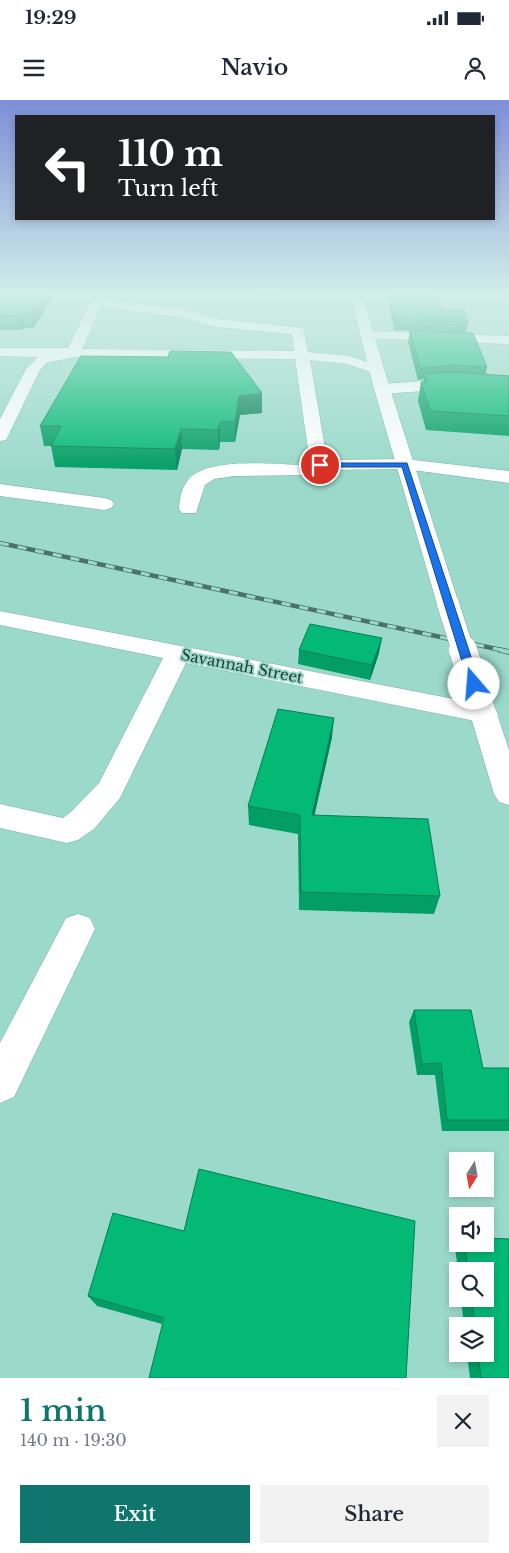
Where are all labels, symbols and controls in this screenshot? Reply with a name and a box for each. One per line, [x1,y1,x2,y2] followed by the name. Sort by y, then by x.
[25,6,77,29] text: 19:29
[20,54,48,82] icon: menu
[221,54,288,81] text: Navio
[461,54,489,82] icon: person
[118,132,223,175] text: 110 m
[35,135,100,200] icon: left
[118,175,218,202] text: Turn left
[299,444,341,486] pin
[306,451,334,479] icon: arrive
[179,645,305,687] street label: Savannah Street
[447,657,499,709] position arrow
[449,1152,494,1198] north arrow
[449,1152,494,1362] map controls
[449,1207,494,1252] button: sound
[449,1262,494,1307] button: search
[449,1317,494,1362] button: layers
[20,1392,106,1429] text: 1 min
[437,1395,489,1447] button: close
[20,1430,127,1450] text: 140 m · 19:30
[20,1485,250,1543] button: Exit
[260,1485,489,1543] button: Share

